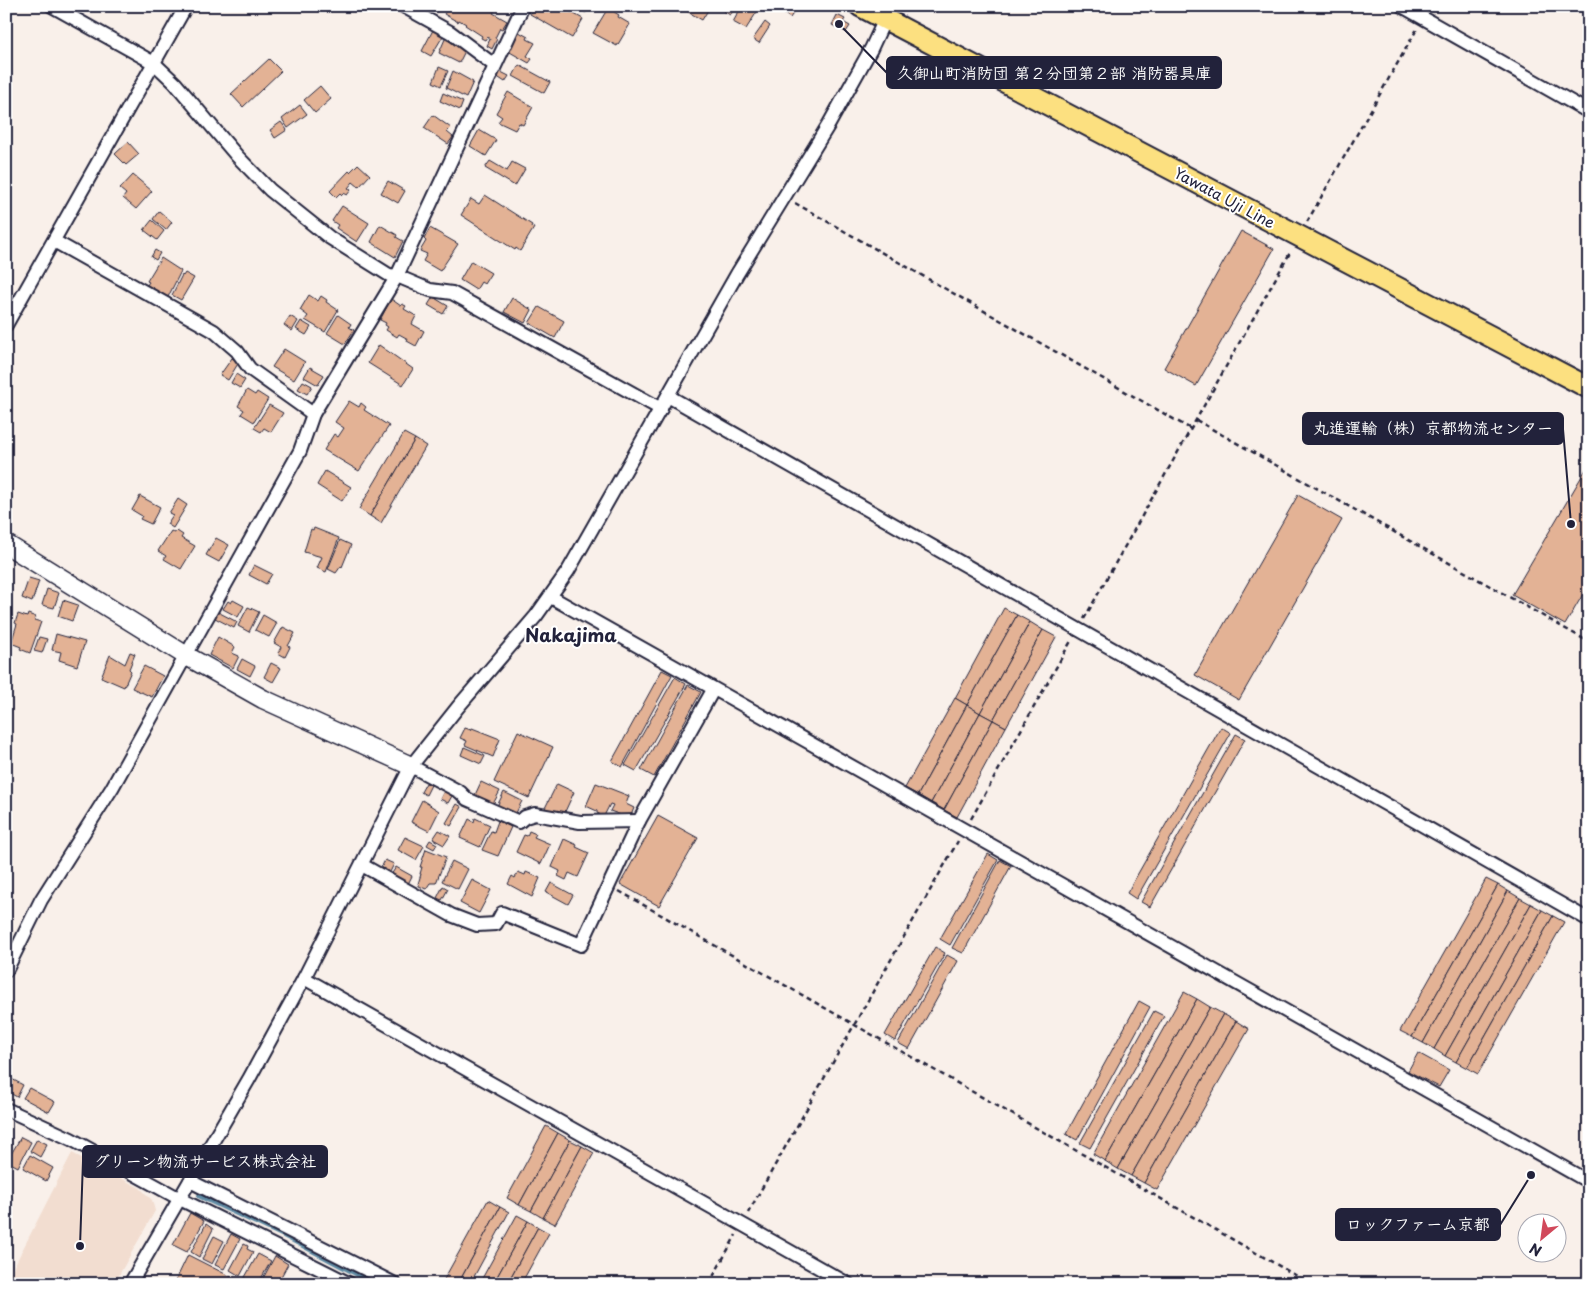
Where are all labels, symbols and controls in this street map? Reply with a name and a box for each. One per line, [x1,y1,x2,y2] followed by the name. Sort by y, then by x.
[887,57,1221,88] callout: 久御山町消防団 第２分団第２部 消防器具庫
[897,60,1211,84] text: 久御山町消防団 第２分団第２部 消防器具庫
[1170,161,1280,233] street label: Yawata Uji Line
[1303,413,1563,444] callout: 丸進運輸（株）京都物流センター
[1313,415,1553,439] text: 丸進運輸（株）京都物流センター
[525,621,617,648] district label: Nakajima
[83,1146,327,1177] callout: グリーン物流サービス株式会社
[94,1148,316,1172] text: グリーン物流サービス株式会社
[1336,1209,1500,1240] callout: ロックファーム京都
[1346,1211,1490,1235] text: ロックファーム京都
[1518,1212,1568,1262] north arrow
[1526,1238,1545,1262] text: N

